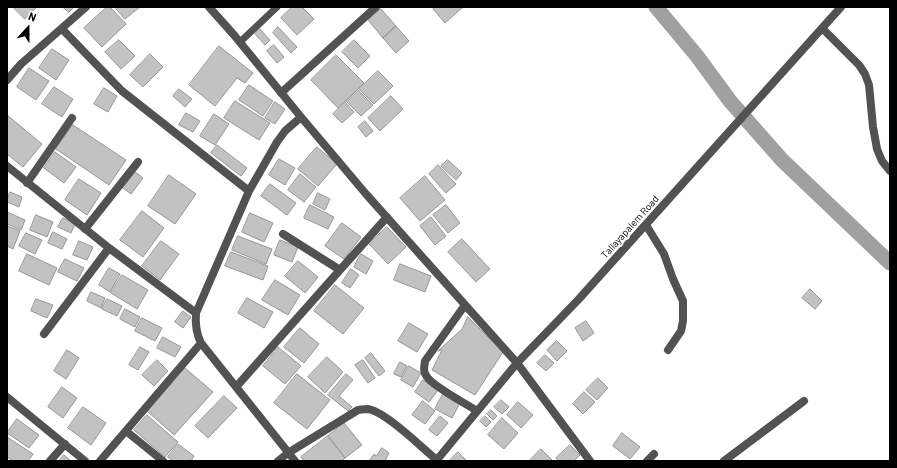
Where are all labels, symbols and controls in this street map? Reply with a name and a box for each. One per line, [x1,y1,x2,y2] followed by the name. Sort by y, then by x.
[8,8,48,48] north arrow
[27,9,38,24] text: N
[599,193,661,261] street label: Tallayapalem Road

